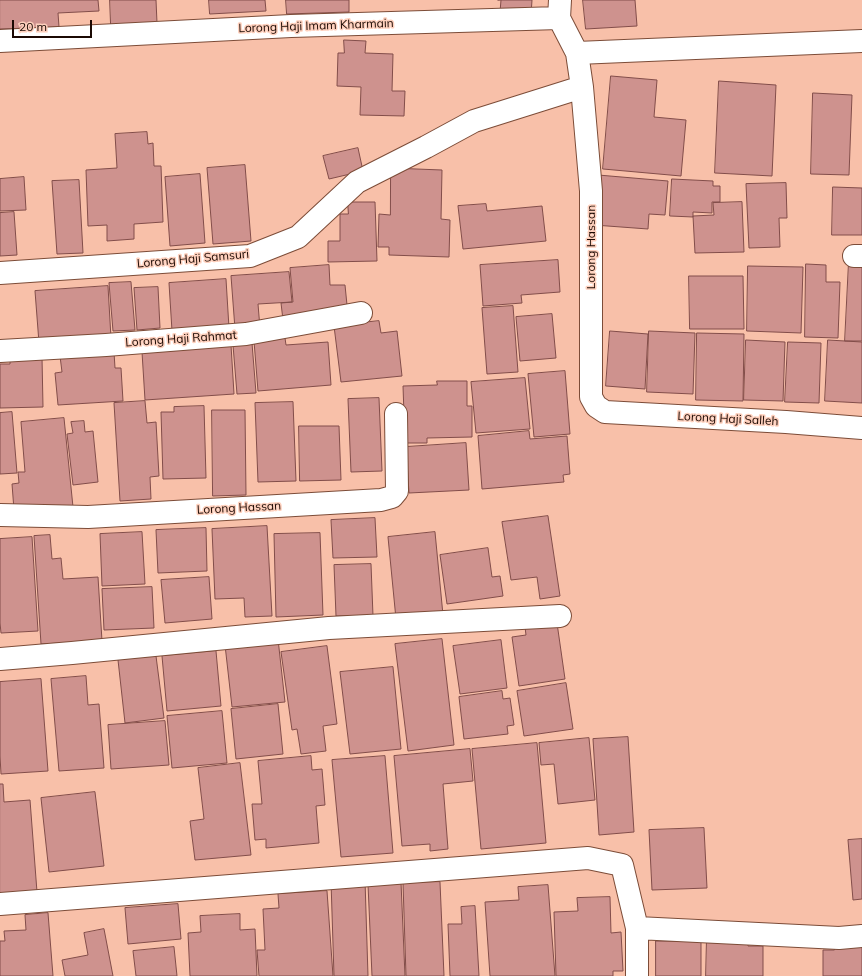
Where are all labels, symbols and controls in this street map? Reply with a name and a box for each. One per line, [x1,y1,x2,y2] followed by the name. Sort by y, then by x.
[14,12,94,38] scale bar
[238,16,394,36] street label: Lorong Haji Imam Kharmain
[19,19,47,34] text: 20 m
[584,205,598,289] street label: Lorong Hassan
[136,247,250,271] street label: Lorong Haji Samsuri
[125,328,237,350] street label: Lorong Haji Rahmat
[677,409,779,429] street label: Lorong Haji Salleh
[196,499,282,517] street label: Lorong Hassan

